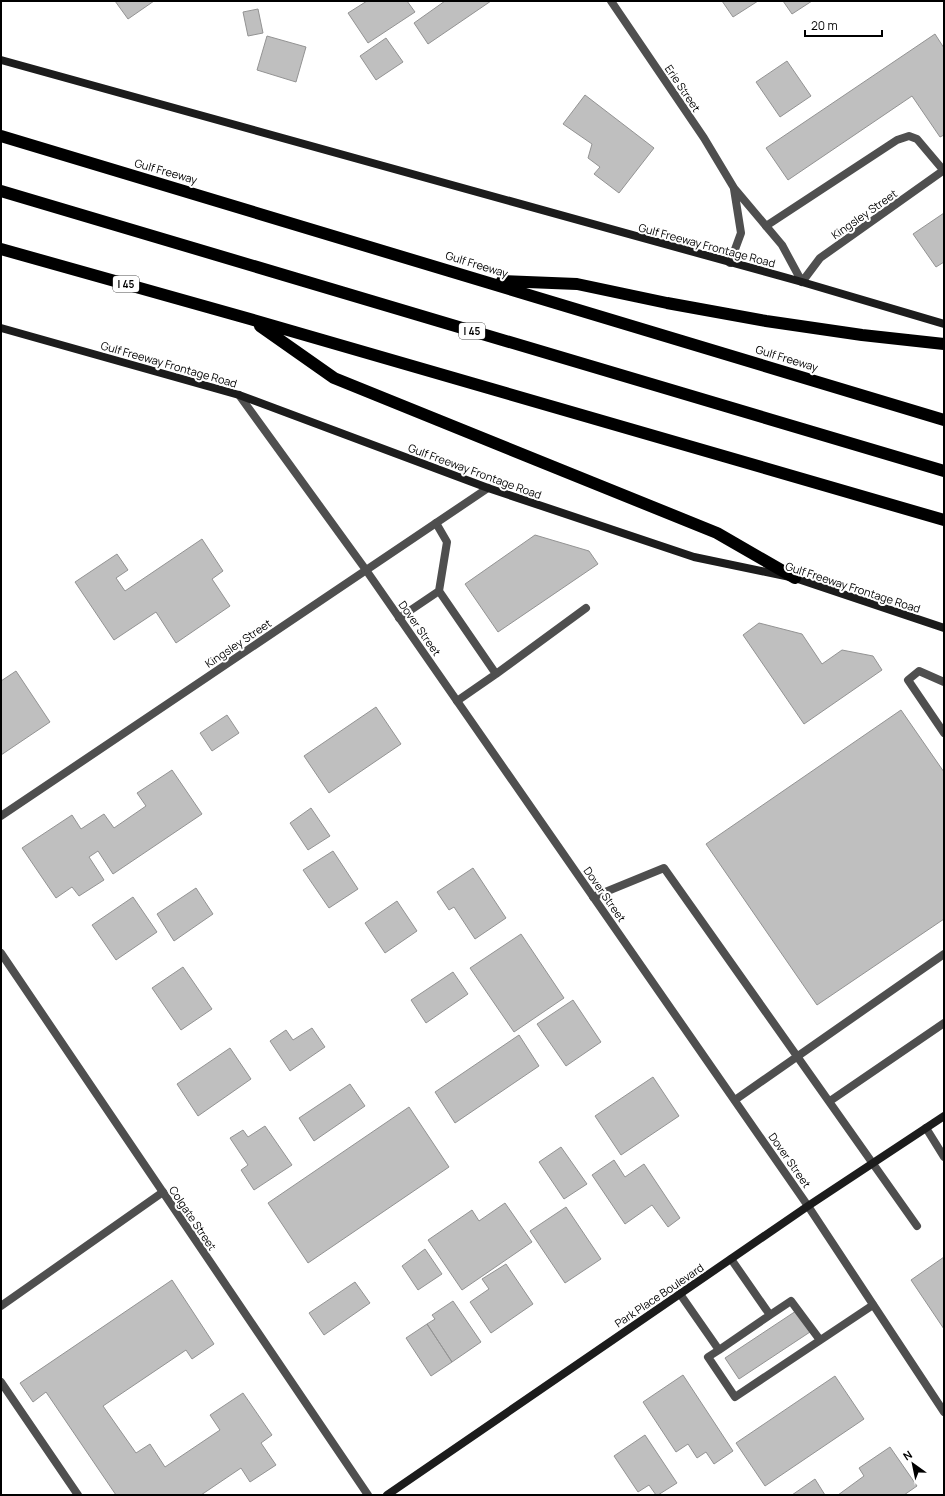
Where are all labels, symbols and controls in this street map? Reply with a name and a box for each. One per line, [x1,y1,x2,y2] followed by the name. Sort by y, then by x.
[805,12,882,38] scale bar
[811,17,838,34] text: 20 m
[662,62,704,114] street label: Erie Street
[133,155,199,187] street label: Gulf Freeway
[828,186,900,242] street label: Kingsley Street
[637,220,777,270] street label: Gulf Freeway Frontage Road
[444,247,510,281] street label: Gulf Freeway
[113,276,139,292] road number: I 45
[459,323,485,339] road number: I 45
[99,337,239,391] street label: Gulf Freeway Frontage Road
[754,341,820,375] street label: Gulf Freeway
[406,440,544,502] street label: Gulf Freeway Frontage Road
[784,558,922,616] street label: Gulf Freeway Frontage Road
[396,598,444,658] street label: Dover Street
[202,615,274,671] street label: Kingsley Street
[581,864,629,924] street label: Dover Street
[766,1130,814,1190] street label: Dover Street
[166,1183,220,1253] street label: Colgate Street
[612,1260,706,1330] street label: Park Place Boulevard
[893,1444,933,1484] north arrow
[900,1447,915,1464] text: N

